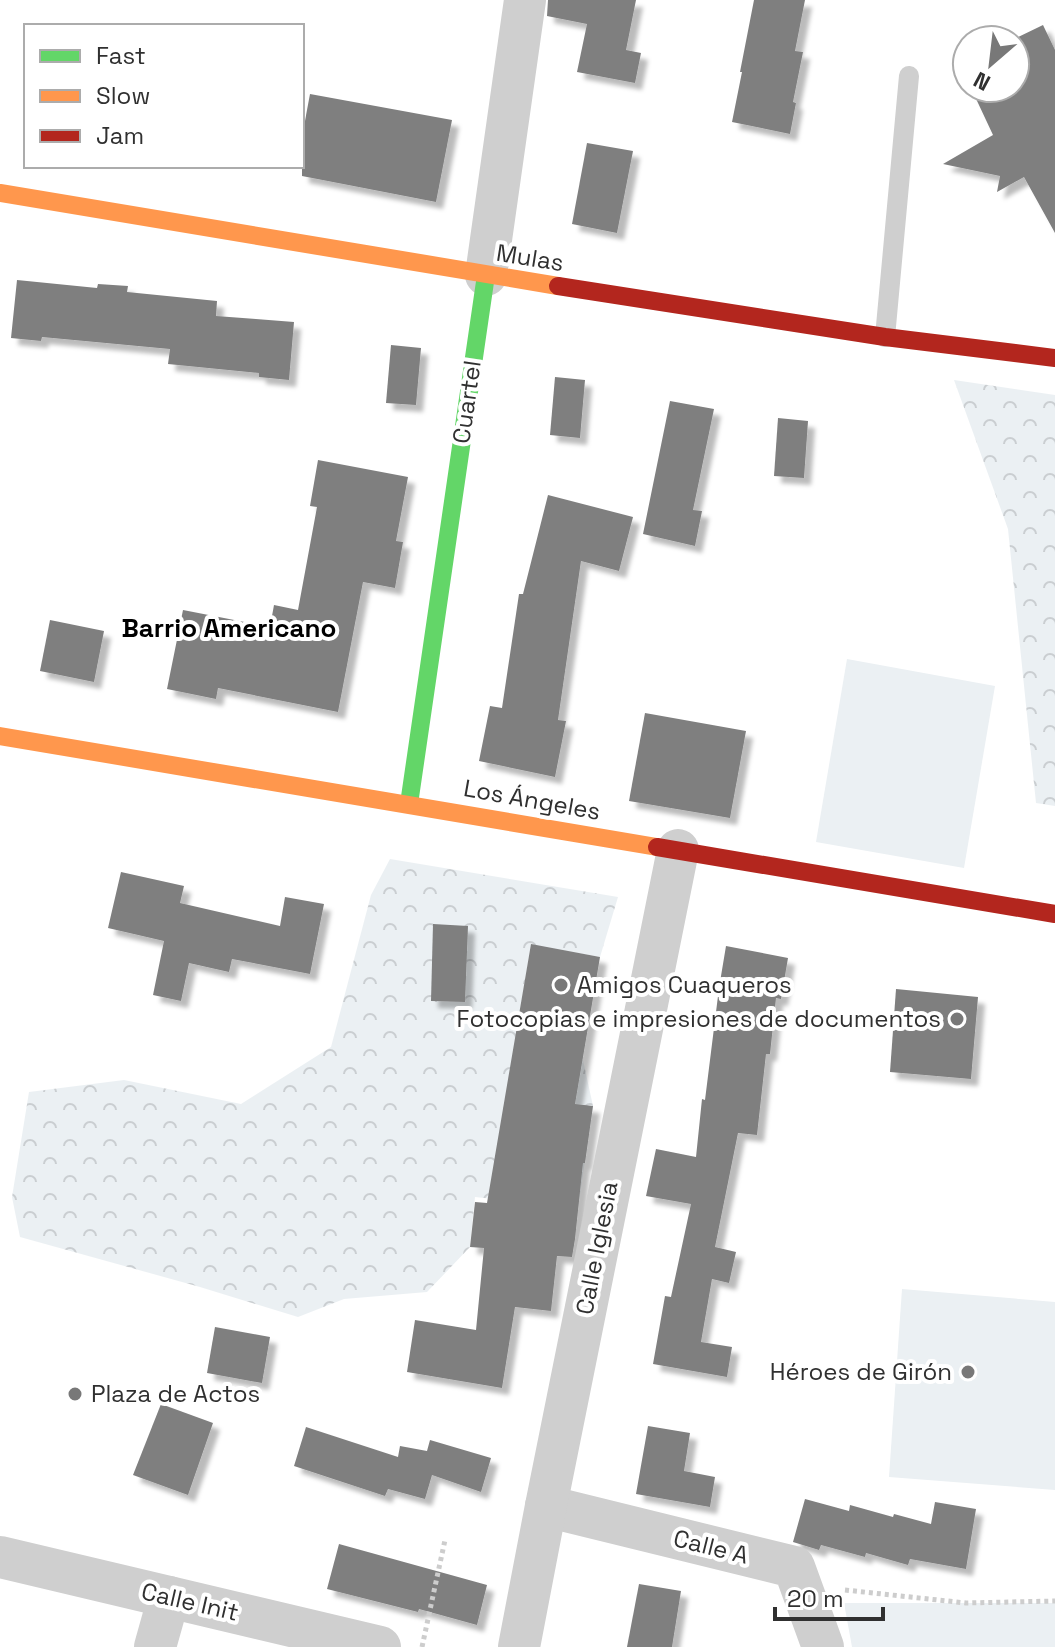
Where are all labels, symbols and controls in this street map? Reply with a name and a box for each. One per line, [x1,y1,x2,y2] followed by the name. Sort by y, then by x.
[24,24,304,168] legend
[951,24,1031,104] north arrow
[96,40,146,71] text: Fast
[969,66,995,97] text: N
[96,80,150,111] text: Slow
[96,120,144,151] text: Jam
[494,237,566,278] street label: Mulas
[445,358,488,446] street label: Cuartel
[121,611,337,645] district label: Barrio Americano
[461,772,603,827] street label: Los Ángeles
[577,969,792,1000] place label: Amigos Cuaqueros
[552,976,570,994] marker: Amigos Cuaqueros
[457,1003,941,1034] place label: Fotocopias e impresiones de documentos
[948,1010,966,1028] marker: Fotocopias e impresiones de documentos
[568,1178,625,1317] street label: Calle Iglesia
[770,1356,952,1387] place label: Héroes de Girón
[959,1363,977,1381] marker: Héroes de Girón
[91,1378,260,1409] place label: Plaza de Actos
[66,1385,84,1403] marker: Plaza de Actos
[670,1522,752,1571] street label: Calle A
[775,1571,883,1621] scale bar
[138,1575,242,1628] street label: Calle Init
[787,1583,844,1614] text: 20 m

